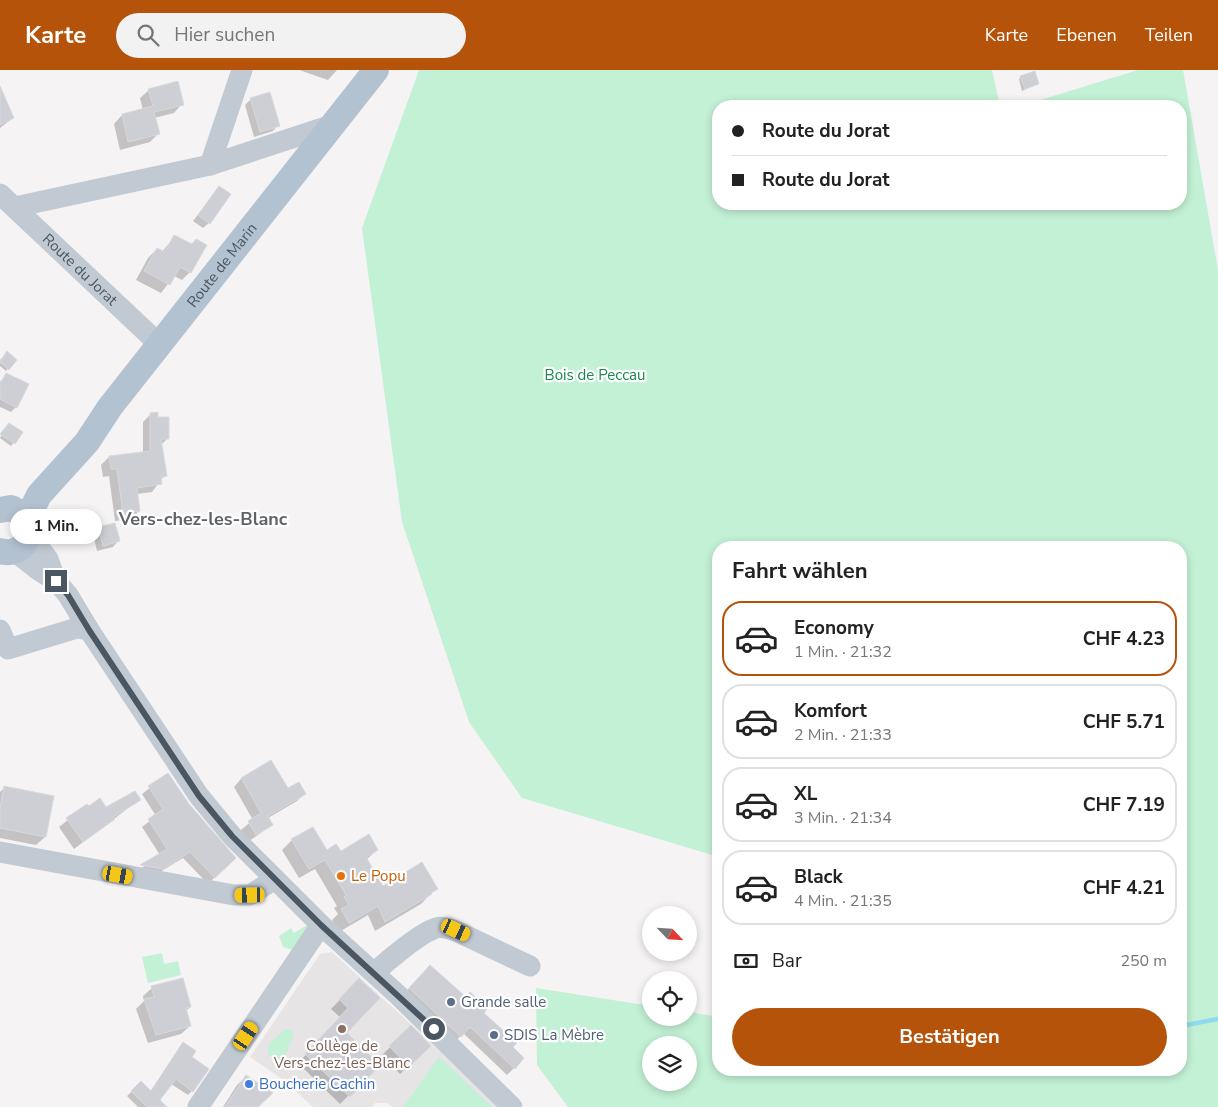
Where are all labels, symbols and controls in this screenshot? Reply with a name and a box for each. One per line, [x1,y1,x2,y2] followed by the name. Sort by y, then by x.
[116,13,466,58] search box
[25,19,86,51] text: Karte
[134,21,162,49] icon: search
[174,22,275,48] text: Hier suchen
[985,23,1028,47] text: Karte
[1056,23,1117,47] text: Ebenen
[1145,23,1193,47] text: Teilen
[762,118,890,144] text: Route du Jorat
[762,167,890,193] text: Route du Jorat
[182,219,262,311] street label: Route de Marin
[38,229,122,310] street label: Route du Jorat
[545,365,645,385] park label: Bois de Peccau
[118,507,288,531] district label: Vers-chez-les-Blanc
[10,508,102,544] callout: 1 Min.
[33,515,79,537] text: 1 Min.
[732,556,868,586] text: Fahrt wählen
[45,570,67,592] route end
[794,615,874,641] text: Economy
[734,616,779,661] icon: car
[1083,626,1165,652] text: CHF 4.23
[794,641,892,663] text: 1 Min. · 21:32
[794,698,867,724] text: Komfort
[734,699,779,744] icon: car
[1083,709,1165,735] text: CHF 5.71
[794,724,892,746] text: 2 Min. · 21:33
[794,781,817,807] text: XL
[734,782,779,827] icon: car
[1083,792,1165,818] text: CHF 7.19
[794,807,892,829] text: 3 Min. · 21:34
[794,864,843,890] text: Black
[101,865,134,885] car
[734,865,779,910] icon: car
[351,866,406,886] place label: Le Popu
[335,870,347,882] marker: Le Popu
[1083,875,1165,901] text: CHF 4.21
[234,887,265,903] car
[794,890,892,912] text: 4 Min. · 21:35
[642,906,698,961] north arrow
[642,906,697,1091] map controls
[439,917,472,943] car
[732,947,760,975] icon: cash
[772,948,802,974] text: Bar
[1120,950,1167,972] text: 250 m
[642,971,697,1026] button: locate
[461,992,546,1012] place label: Grande salle
[445,996,457,1008] marker: Grande salle
[732,1008,1167,1066] button: Bestätigen
[423,1018,445,1040] route start
[231,1019,260,1053] car
[336,1023,348,1035] marker: Collège de Vers-chez-les-Blanc
[504,1025,604,1045] place label: SDIS La Mèbre
[488,1029,500,1041] marker: SDIS La Mèbre
[273,1036,410,1073] place label: Collège de Vers-chez-les-Blanc
[642,1036,697,1091] button: layers
[259,1074,375,1094] place label: Boucherie Cachin
[243,1078,255,1090] marker: Boucherie Cachin

